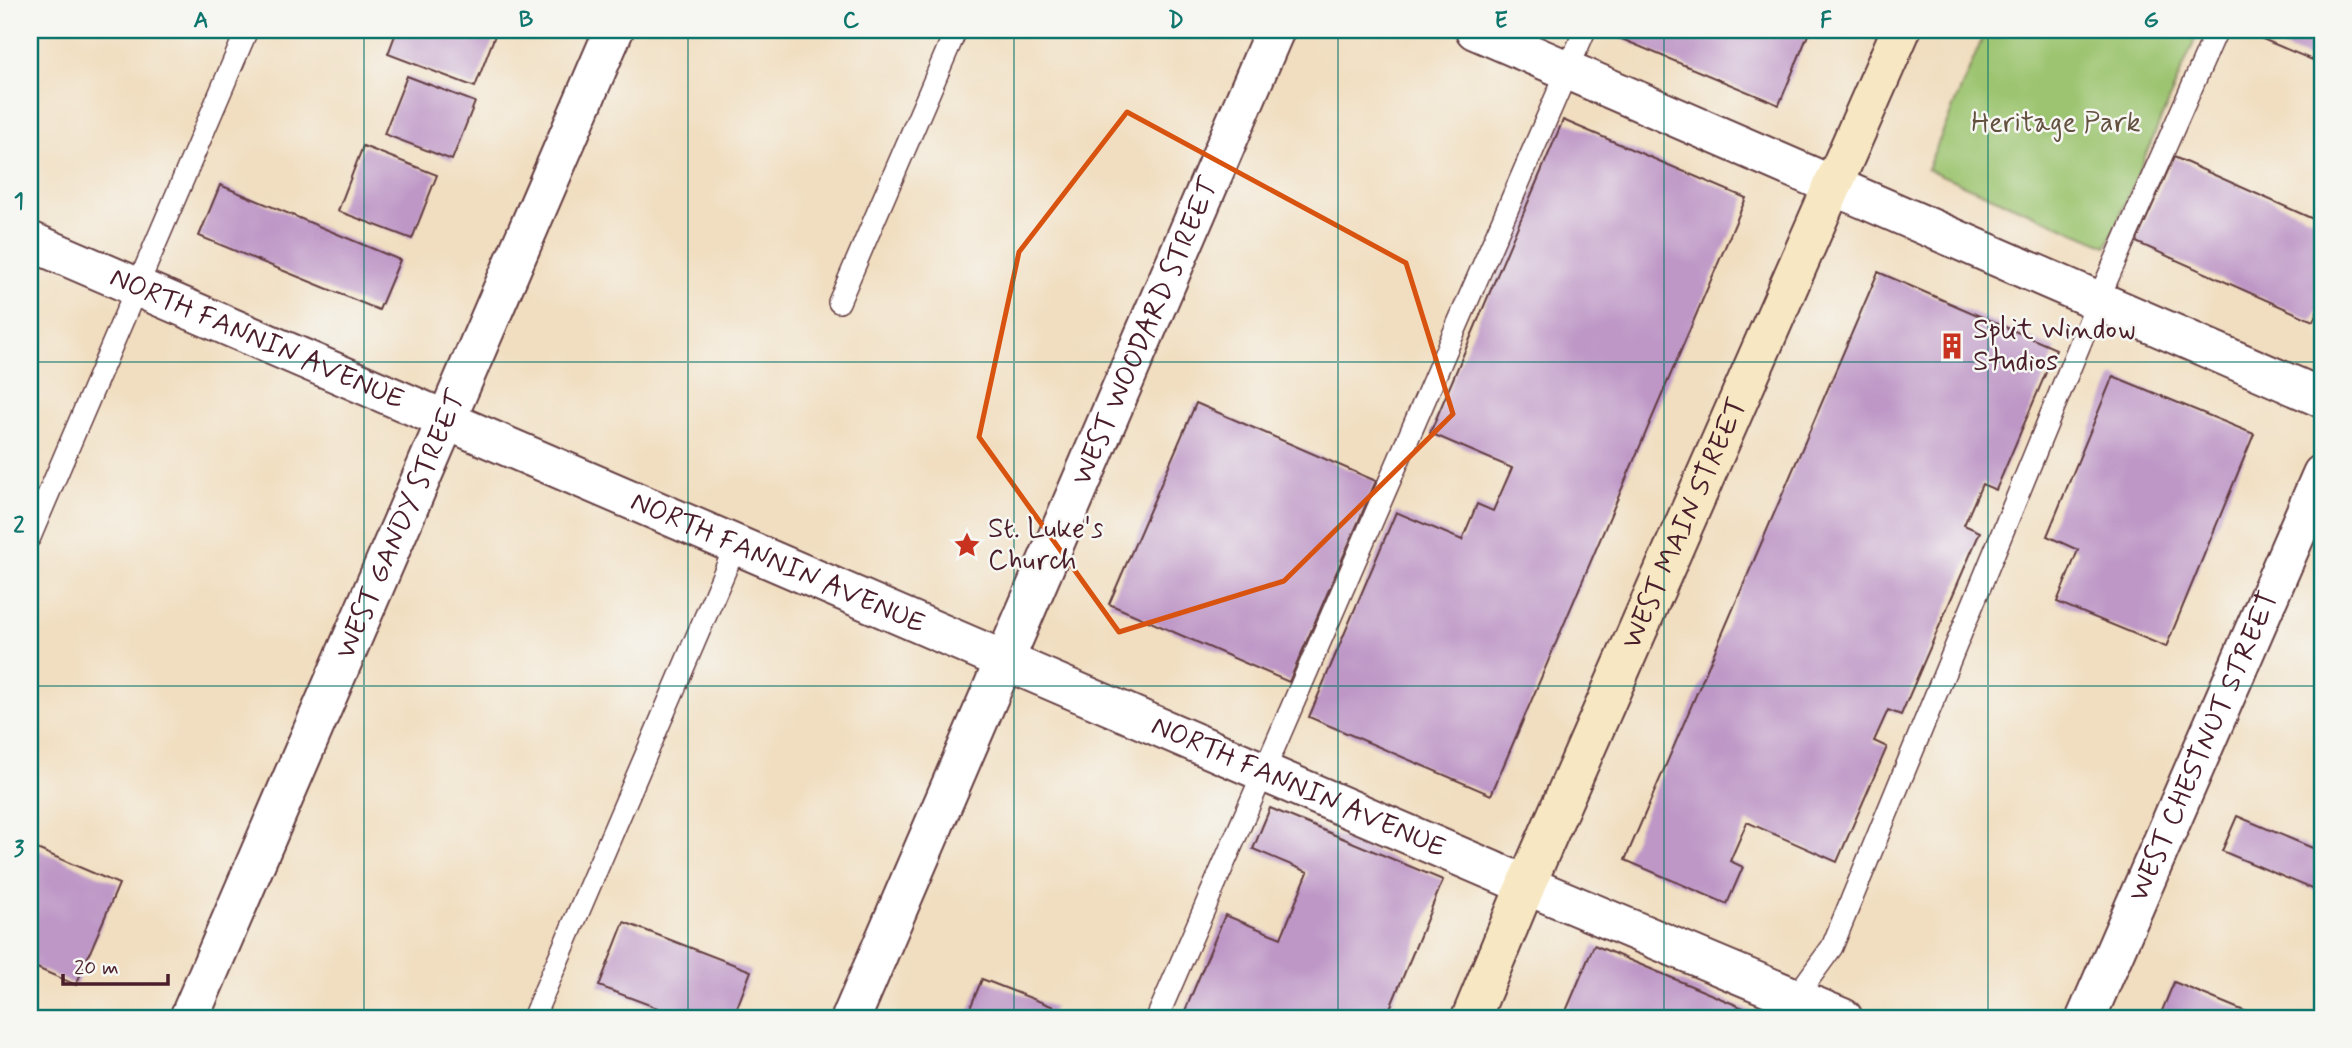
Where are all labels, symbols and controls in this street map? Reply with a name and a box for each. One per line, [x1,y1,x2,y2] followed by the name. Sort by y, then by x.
[193,6,209,36] text: A
[519,6,534,36] text: B
[843,6,860,36] text: C
[1168,6,1184,36] text: D
[1494,6,1508,36] text: E
[1820,6,1832,36] text: F
[2143,6,2159,36] text: G
[1971,105,2141,142] park label: Heritage Park
[1063,171,1228,491] street label: WEST WOODARD STREET
[14,187,24,217] text: 1
[104,259,410,418] street label: NORTH FANNIN AVENUE
[1973,312,2135,381] place label: Split Window Studios
[1937,331,1967,361] building icon: Split Window Studios
[327,384,476,665] street label: WEST GANDY STREET
[1613,392,1756,655] street label: WEST MAIN STREET
[625,483,931,643] street label: NORTH FANNIN AVENUE
[13,511,25,541] text: 2
[988,511,1103,580] place label: St. Luke's Church
[952,530,982,560] place icon: St. Luke's Church
[2120,585,2287,907] street label: WEST CHESTNUT STREET
[1146,707,1451,867] street label: NORTH FANNIN AVENUE
[14,835,25,865] text: 3
[63,943,168,987] scale bar
[74,954,119,982] text: 20 m

